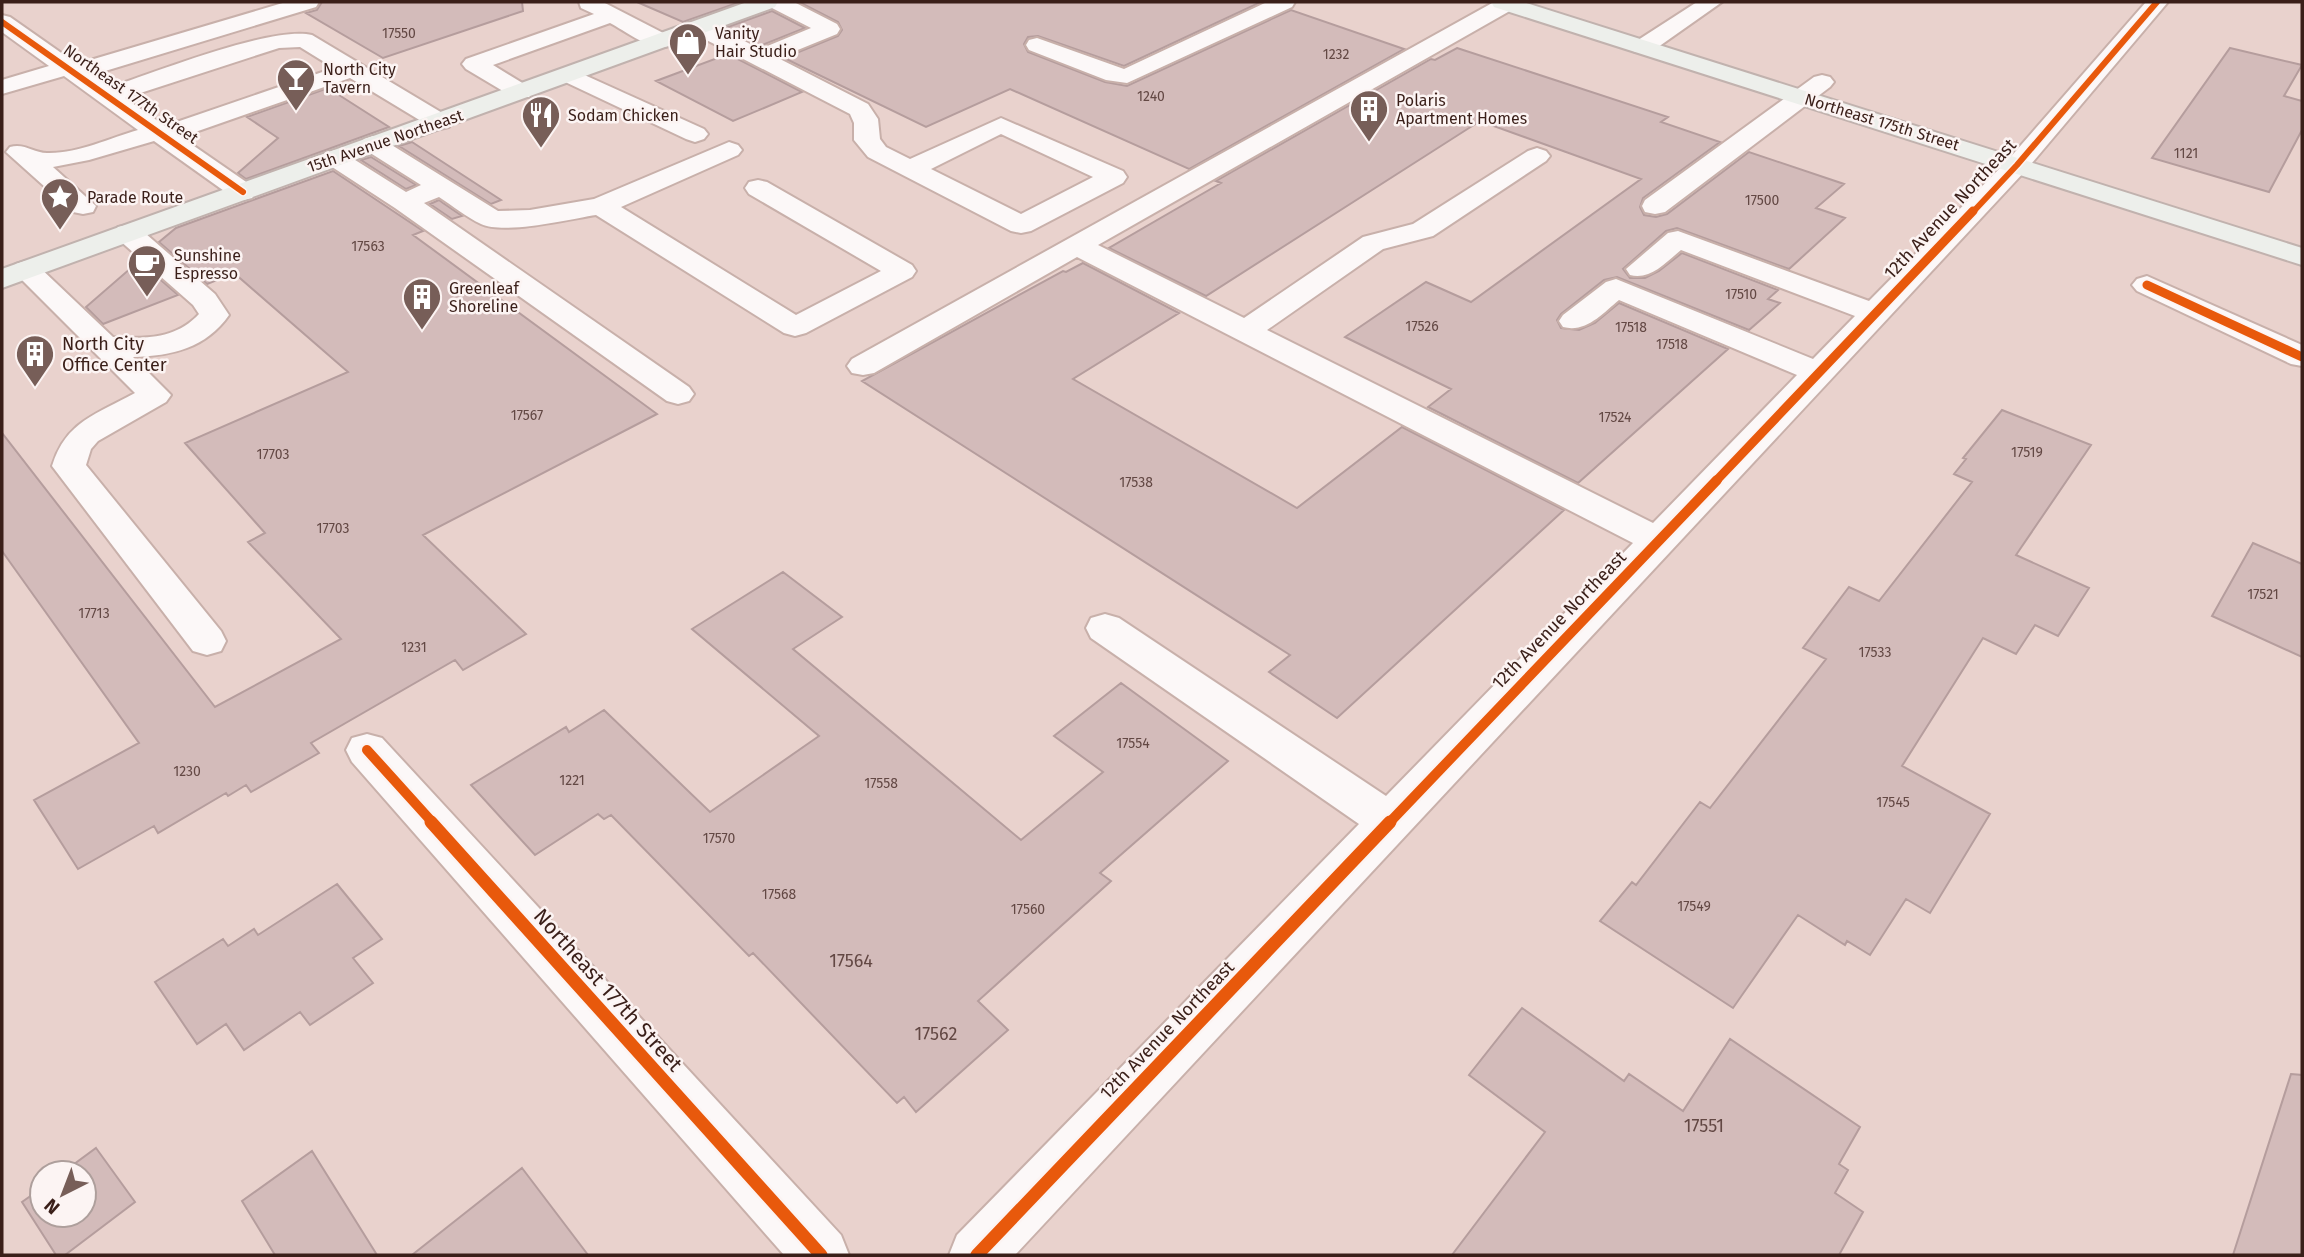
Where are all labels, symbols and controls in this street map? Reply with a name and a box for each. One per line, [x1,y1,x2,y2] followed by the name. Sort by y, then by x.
[667,21,709,76] shop icon: Vanity Hair Studio
[715,24,797,61] place label: Vanity Hair Studio
[382,25,416,42] house number: 17550
[60,40,202,148] street label: Northeast 177th Street
[1323,46,1349,63] house number: 1232
[275,57,317,112] bar icon: North City Tavern
[323,60,396,97] place label: North City Tavern
[1137,88,1165,105] house number: 1240
[1348,88,1390,143] building icon: Polaris Apartment Homes
[1802,89,1962,155] street label: Northeast 175th Street
[1396,91,1527,128] place label: Polaris Apartment Homes
[520,94,562,149] restaurant icon: Sodam Chicken
[305,105,466,177] street label: 15th Avenue Northeast
[568,106,679,125] place label: Sodam Chicken
[1879,134,2021,284] street label: 12th Avenue Northeast
[2174,145,2198,162] house number: 1121
[39,176,81,231] place icon: Parade Route
[87,188,183,207] place label: Parade Route
[1745,192,1780,209] house number: 17500
[351,238,385,255] house number: 17563
[126,243,168,298] cafe icon: Sunshine Espresso
[174,246,241,283] place label: Sunshine Espresso
[401,276,443,331] building icon: Greenleaf Shoreline
[449,279,520,316] place label: Greenleaf Shoreline
[1725,286,1757,303] house number: 17510
[1405,318,1439,335] house number: 17526
[1615,319,1647,336] house number: 17518
[14,333,56,388] building icon: North City Office Center
[62,333,167,376] place label: North City Office Center
[1656,336,1688,353] house number: 17518
[511,407,543,424] house number: 17567
[1599,409,1632,426] house number: 17524
[2011,444,2043,461] house number: 17519
[257,446,290,463] house number: 17703
[1119,474,1153,491] house number: 17538
[317,520,350,537] house number: 17703
[1487,546,1631,694] street label: 12th Avenue Northeast
[2247,586,2279,603] house number: 17521
[78,605,110,622] house number: 17713
[401,639,427,656] house number: 1231
[1859,644,1891,661] house number: 17533
[1116,735,1150,752] house number: 17554
[173,763,201,780] house number: 1230
[559,772,585,789] house number: 1221
[864,775,898,792] house number: 17558
[1876,794,1910,811] house number: 17545
[703,830,735,847] house number: 17570
[762,886,796,903] house number: 17568
[1677,898,1711,915] house number: 17549
[1011,901,1045,918] house number: 17560
[528,903,688,1077] street label: Northeast 177th Street
[829,950,873,972] house number: 17564
[1095,956,1239,1104] street label: 12th Avenue Northeast
[915,1023,957,1045] house number: 17562
[1684,1115,1724,1137] house number: 17551
[28,1159,98,1229] north arrow
[40,1193,64,1219] text: N

